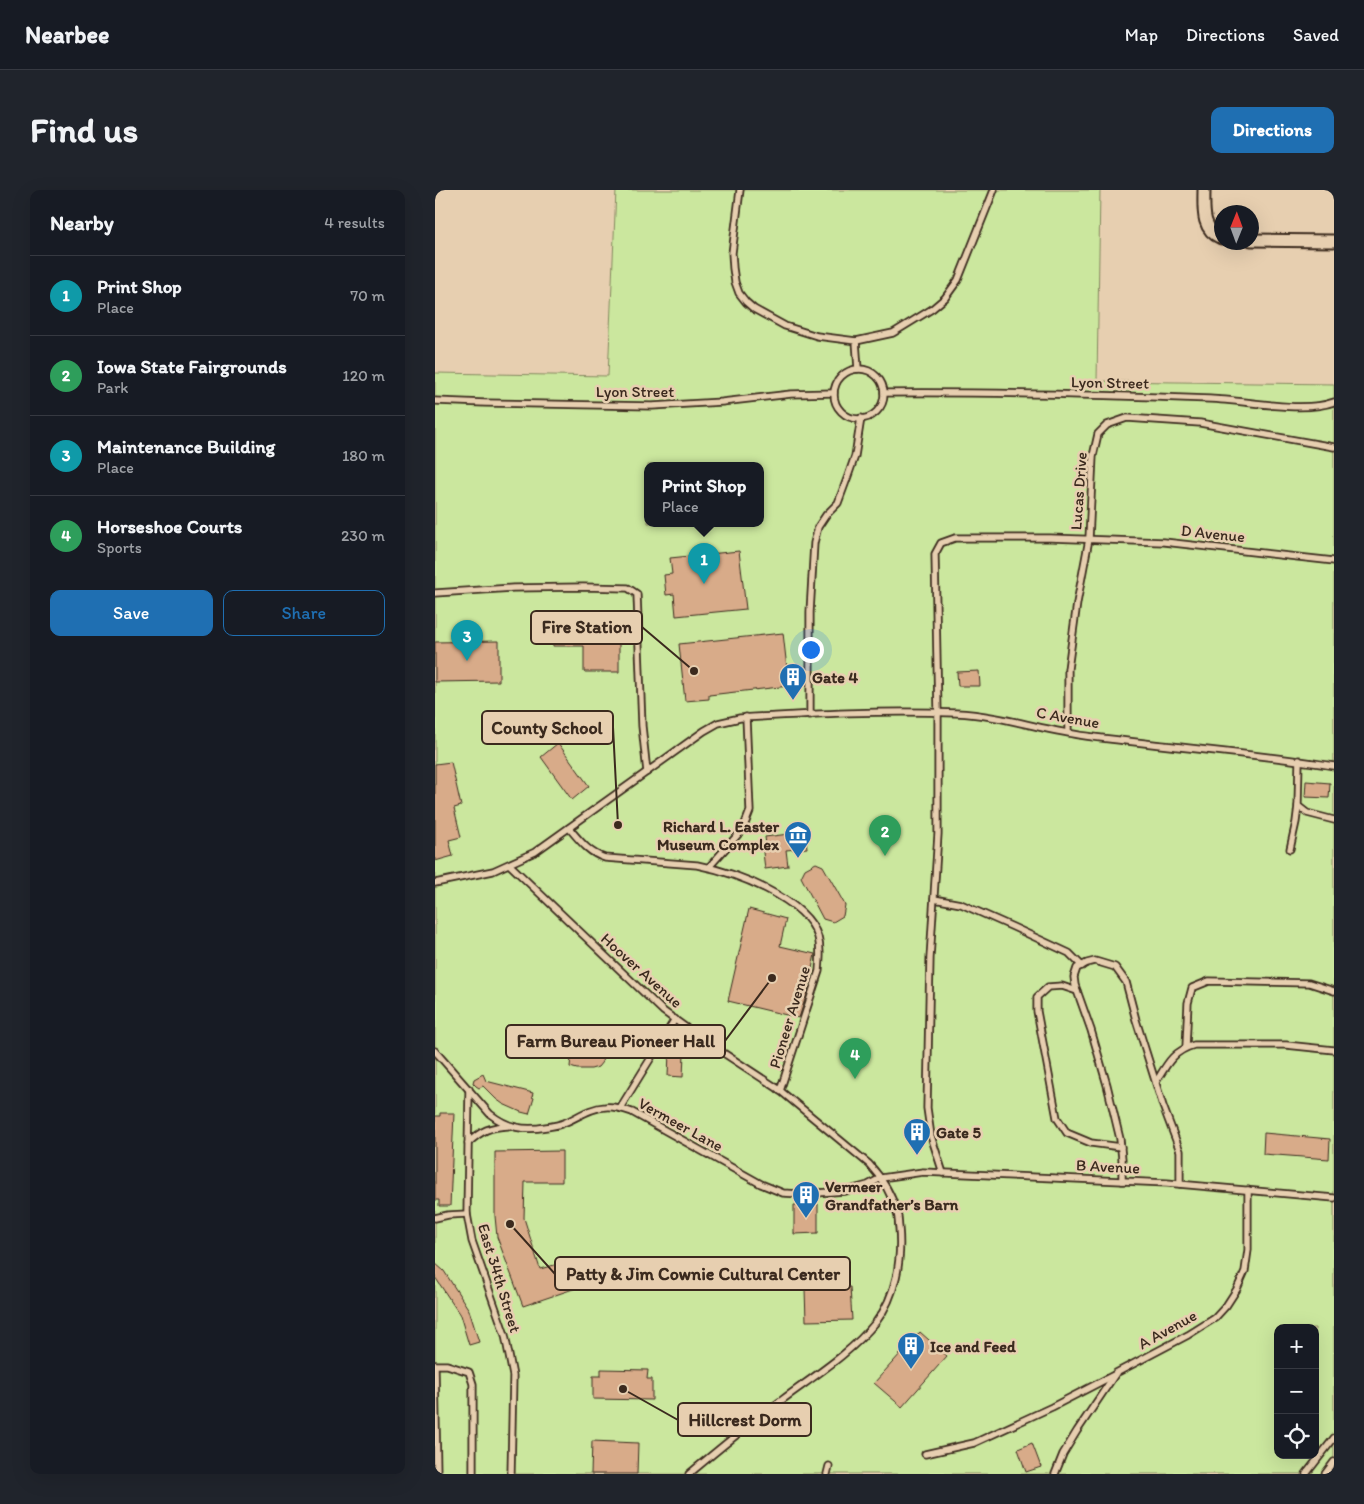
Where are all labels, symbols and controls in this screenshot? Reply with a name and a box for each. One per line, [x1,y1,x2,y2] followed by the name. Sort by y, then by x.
[25,20,109,49] text: Nearbee
[1125,24,1158,46] text: Map
[1186,24,1265,46] text: Directions
[1293,24,1339,46] text: Saved
[1211,107,1334,153] button: Directions
[30,109,138,151] text: Find us
[1214,205,1259,250] north arrow
[50,210,114,235] text: Nearby
[324,213,385,232] text: 4 results
[97,275,182,298] text: Print Shop
[62,286,70,305] text: 1
[350,286,385,305] text: 70 m
[97,298,134,317] text: Place
[97,355,287,378] text: Iowa State Fairgrounds
[62,366,70,385] text: 2
[342,366,385,385] text: 120 m
[1071,372,1149,393] street label: Lyon Street
[97,378,128,397] text: Park
[596,382,674,401] street label: Lyon Street
[97,435,275,458] text: Maintenance Building
[62,446,70,465] text: 3
[342,446,385,465] text: 180 m
[1066,451,1091,531] street label: Lucas Drive
[97,458,134,477] text: Place
[644,462,764,527] popup
[662,474,746,497] text: Print Shop
[662,497,699,516] text: Place
[97,515,242,538] text: Horseshoe Courts
[1180,521,1246,546] street label: D Avenue
[61,526,71,545] text: 4
[341,526,385,545] text: 230 m
[97,538,142,557] text: Sports
[688,543,720,584] pin: 1
[50,590,213,636] button: Save
[223,590,385,636] button: Share
[531,611,642,644] callout: Fire Station
[542,616,633,638] text: Fire Station
[451,620,483,661] pin: 3
[798,637,824,663] your location
[778,662,808,701] building icon: Gate 4
[812,668,859,687] place label: Gate 4
[1035,703,1101,732] street label: C Avenue
[482,711,613,744] callout: County School
[491,717,604,739] text: County School
[869,815,901,856] pin: 2
[657,817,780,855] place label: Richard L. Easter Museum Complex
[783,820,813,859] museum icon: Richard L. Easter Museum Complex
[597,929,686,1012] street label: Hoover Avenue
[765,964,814,1071] street label: Pioneer Avenue
[506,1025,725,1058] callout: Farm Bureau Pioneer Hall
[517,1030,716,1052] text: Farm Bureau Pioneer Hall
[839,1038,871,1079] pin: 4
[635,1093,726,1156] street label: Vermeer Lane
[902,1117,932,1156] building icon: Gate 5
[936,1123,982,1142] place label: Gate 5
[1076,1155,1141,1178] street label: B Avenue
[825,1177,959,1214] place label: Vermeer Grandfather’s Barn
[791,1180,821,1219] building icon: Vermeer Grandfather’s Barn
[474,1221,525,1335] street label: East 34th Street
[555,1257,850,1290] callout: Patty & Jim Cownie Cultural Center
[566,1263,841,1285] text: Patty & Jim Cownie Cultural Center
[1135,1305,1200,1353] street label: A Avenue
[1274,1324,1319,1459] map controls
[1274,1324,1319,1369] button: +
[896,1331,926,1370] building icon: Ice and Feed
[930,1337,1016,1356] place label: Ice and Feed
[1274,1369,1319,1414] button: −
[678,1403,811,1436] callout: Hillcrest Dorm
[689,1409,802,1431] text: Hillcrest Dorm
[1274,1414,1319,1459] button: locate

